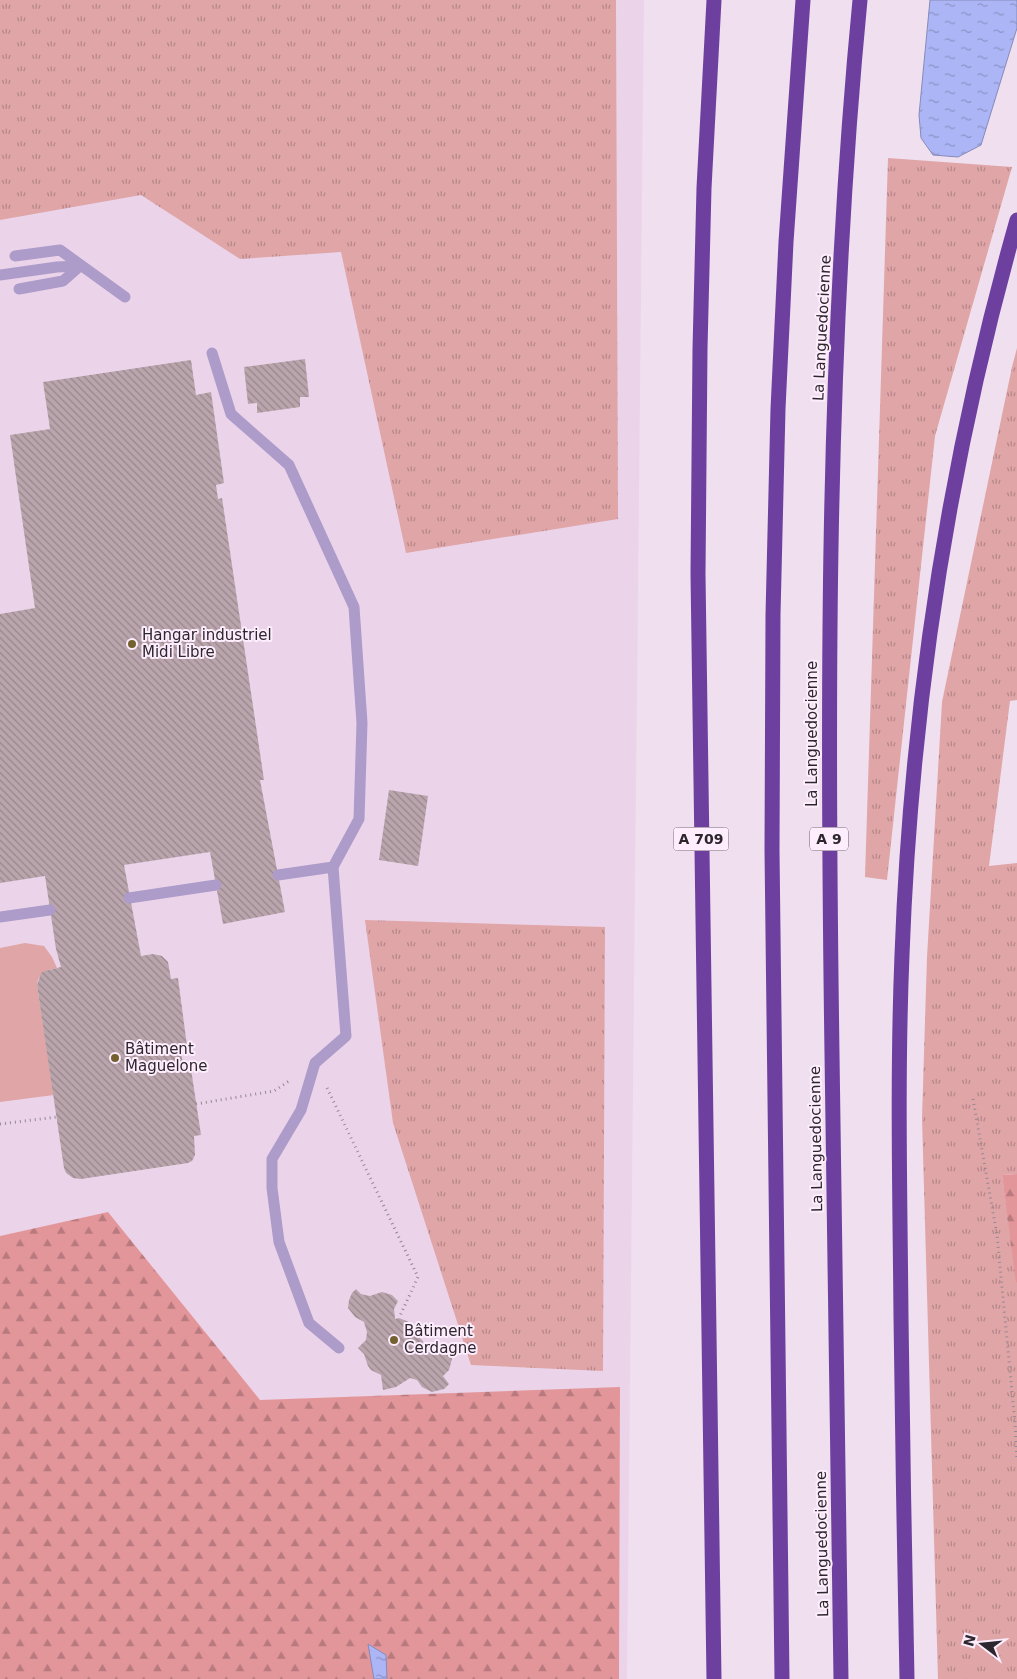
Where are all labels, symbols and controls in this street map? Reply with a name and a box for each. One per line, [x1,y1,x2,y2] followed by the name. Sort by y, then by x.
[809,255,835,401] street label: La Languedocienne
[142,626,272,661] place label: Hangar industriel Midi Libre
[126,638,138,650] marker: Hangar industriel Midi Libre
[803,661,821,807] street label: La Languedocienne
[674,828,728,851] road number: A 709
[810,828,848,851] road number: A 9
[125,1040,207,1075] place label: Bâtiment Maguelone
[109,1052,121,1064] marker: Bâtiment Maguelone
[806,1066,826,1212] street label: La Languedocienne
[404,1322,477,1357] place label: Bâtiment Cerdagne
[388,1334,400,1346] marker: Bâtiment Cerdagne
[812,1471,832,1617] street label: La Languedocienne
[957,1619,1007,1669] north arrow
[960,1633,979,1648] text: N

